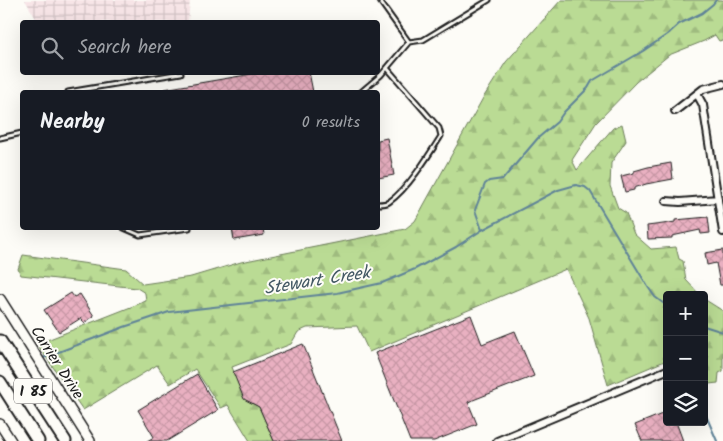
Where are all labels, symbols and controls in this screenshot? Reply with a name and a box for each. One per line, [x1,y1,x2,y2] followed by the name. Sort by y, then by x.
[20,20,380,75] search box
[78,33,172,63] text: Search here
[38,34,66,62] icon: search
[40,106,105,139] text: Nearby
[302,110,360,135] text: 0 results
[262,258,375,304] water label: Stewart Creek
[663,291,708,426] map controls
[663,291,708,336] button: +
[23,321,90,405] street label: Carrier Drive
[663,336,708,381] button: −
[14,378,52,404] road number: I 85
[663,381,708,426] button: layers

